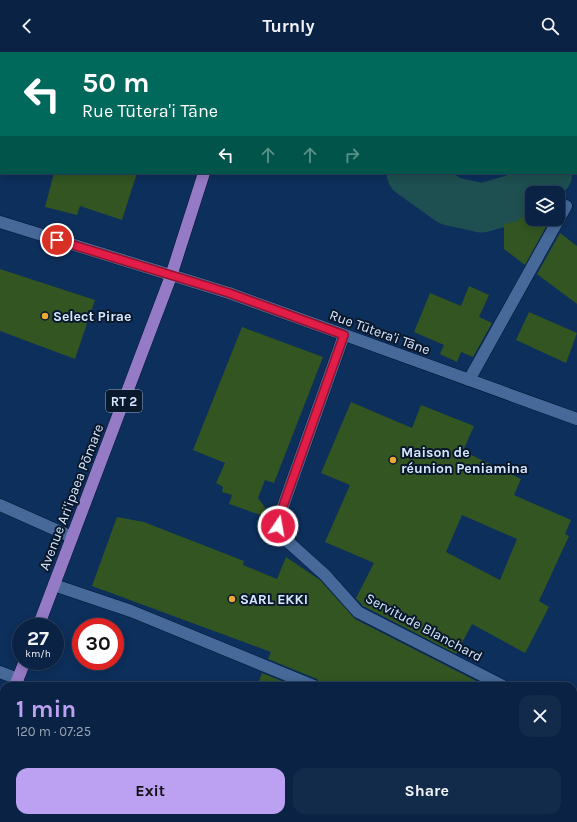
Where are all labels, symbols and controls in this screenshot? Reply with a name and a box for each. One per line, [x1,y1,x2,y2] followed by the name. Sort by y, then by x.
[16,15,38,37] icon: back
[262,15,315,37] text: Turnly
[539,15,561,37] icon: search
[82,66,150,99] text: 50 m
[16,68,68,120] icon: left
[82,100,218,122] text: Rue Tūtera'i Tāne
[215,144,237,166] icon: left
[257,144,279,166] icon: ahead
[299,144,321,166] icon: ahead
[341,144,363,166] icon: right
[525,186,565,226] map controls
[525,186,565,226] button: layers
[40,223,74,257] pin
[46,229,68,251] icon: arrive
[327,306,432,359] street label: Rue Tūtera'i Tāne
[53,308,131,325] place label: Select Pirae
[40,311,50,321] marker: Select Pirae
[106,390,142,412] road number: RT 2
[36,422,107,573] street label: Avenue Ari'ipaea Pōmare
[401,444,528,477] place label: Maison de réunion Peniamina
[388,455,398,465] marker: Maison de réunion Peniamina
[257,505,299,547] position arrow
[362,589,485,665] street label: Servitude Blanchard
[240,591,308,608] place label: SARL EKKI
[227,594,237,604] marker: SARL EKKI
[72,618,124,670] speed limit sign: 30
[27,627,49,650] text: 27
[25,648,51,660] text: km/h
[16,695,76,723] text: 1 min
[519,695,561,737] button: close
[16,724,91,739] text: 120 m · 07:25
[16,768,285,814] button: Exit
[293,768,561,814] button: Share

